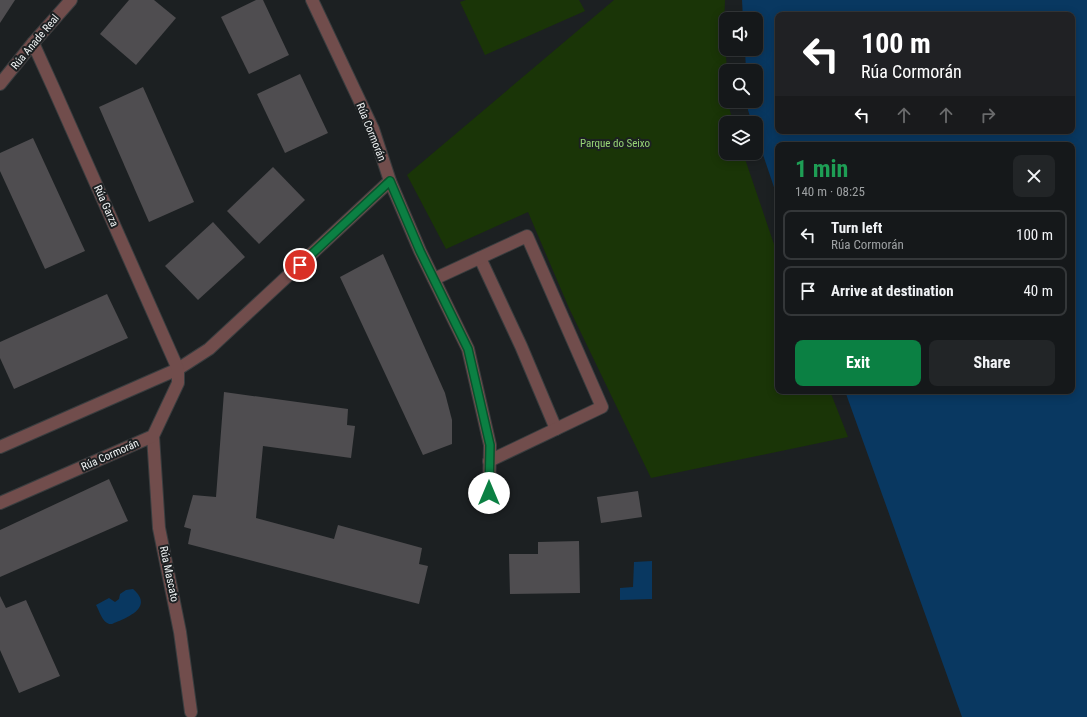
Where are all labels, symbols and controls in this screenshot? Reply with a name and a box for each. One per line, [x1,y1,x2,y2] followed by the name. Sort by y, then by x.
[8,12,62,72] street label: Rúa Anade Real
[719,12,763,160] map controls
[719,12,763,56] button: sound
[861,27,931,60] text: 100 m
[795,28,847,80] icon: left
[861,61,962,82] text: Rúa Cormorán
[719,64,763,108] button: search
[353,101,389,163] street label: Rúa Cormorán
[851,104,873,126] icon: left
[893,104,915,126] icon: ahead
[935,104,957,126] icon: ahead
[977,104,999,126] icon: right
[719,116,763,160] button: layers
[580,137,651,150] park label: Parque do Seixo
[795,155,848,183] text: 1 min
[1013,155,1055,197] button: close
[91,183,121,229] street label: Rúa Garza
[795,184,865,199] text: 140 m · 08:25
[831,219,882,237] text: Turn left
[797,224,819,246] icon: left
[1016,226,1053,244] text: 100 m
[831,237,904,252] text: Rúa Cormorán
[283,248,317,282] pin
[289,254,311,276] icon: arrive
[797,280,819,302] icon: arrive
[831,282,954,300] text: Arrive at destination
[1023,282,1053,300] text: 40 m
[795,340,921,386] button: Exit
[929,340,1055,386] button: Share
[79,437,141,473] street label: Rúa Cormorán
[468,472,510,514] position arrow
[157,545,181,603] street label: Rúa Mascato

